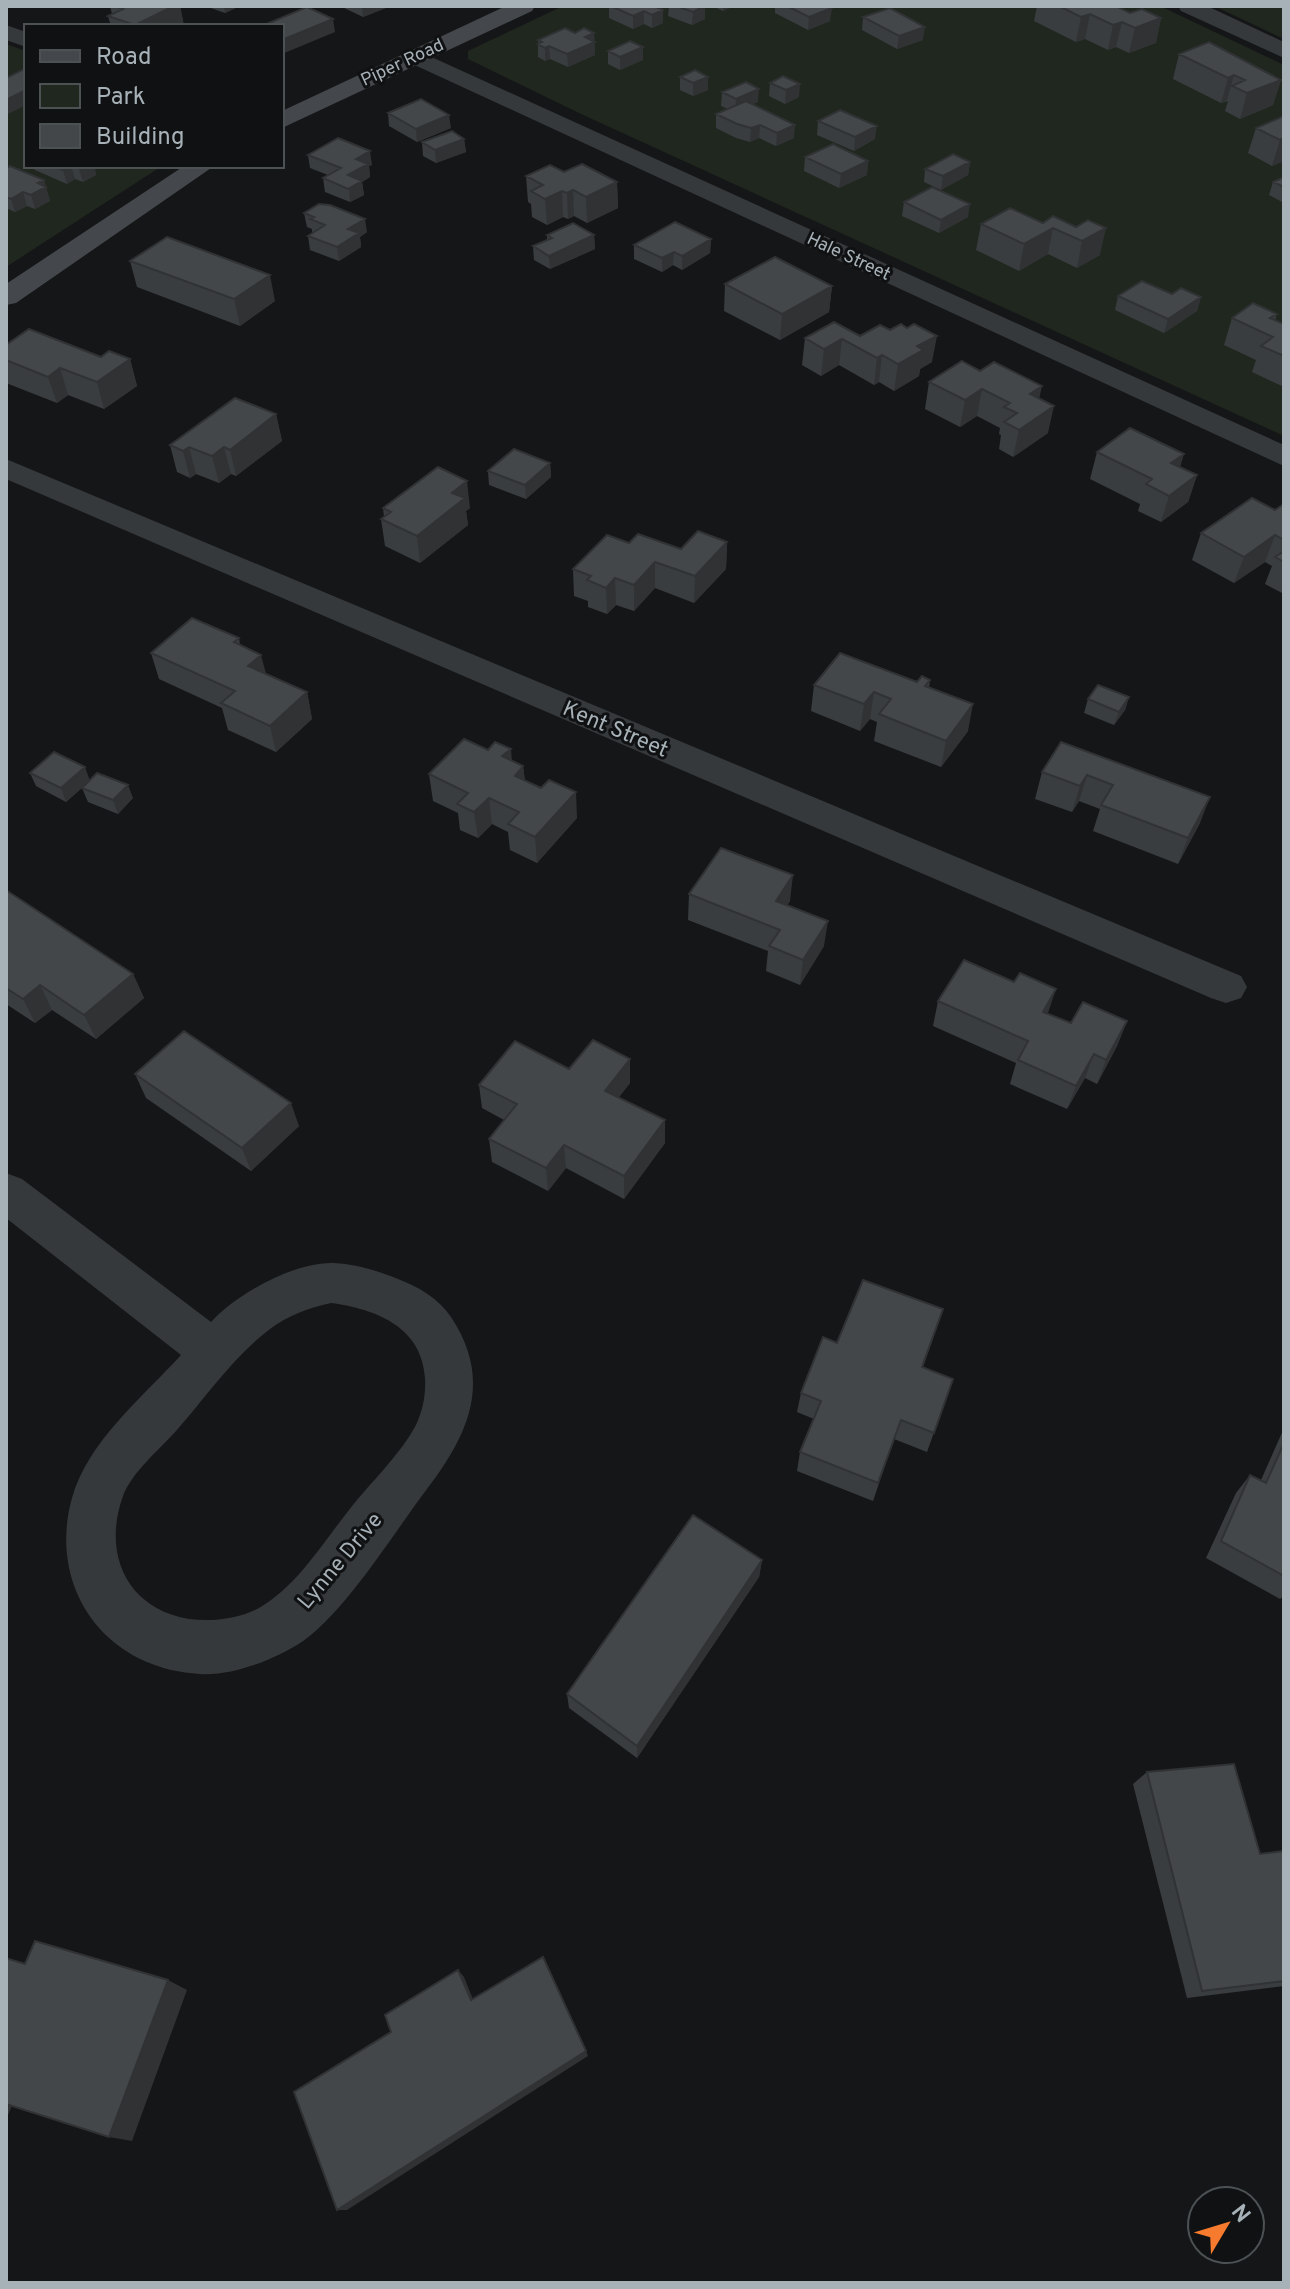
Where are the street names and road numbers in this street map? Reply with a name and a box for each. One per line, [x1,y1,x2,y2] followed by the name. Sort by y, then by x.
[357,34,448,93] street label: Piper Road
[803,228,894,287] street label: Hale Street
[558,696,672,765] street label: Kent Street
[293,1508,389,1615] street label: Lynne Drive

